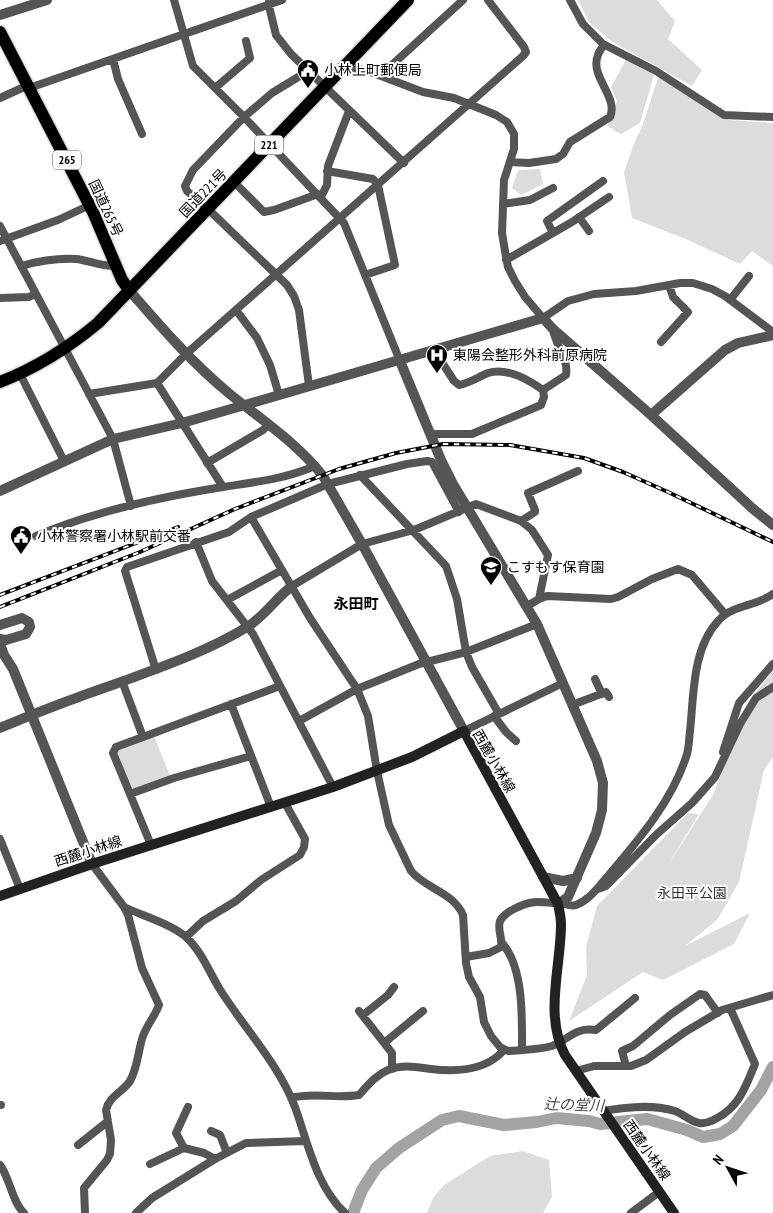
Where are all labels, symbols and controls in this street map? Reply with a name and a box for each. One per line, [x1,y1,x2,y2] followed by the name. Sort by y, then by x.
[296,58,320,89] public building icon: 小林上町郵便局
[324,61,422,79] place label: 小林上町郵便局
[255,136,283,154] road number: 221
[53,150,81,170] road number: 265
[175,165,231,221] street label: 国道221号
[85,177,127,239] street label: 国道265号
[425,343,449,374] hospital icon: 東陽会整形外科前原病院
[453,346,607,364] place label: 東陽会整形外科前原病院
[9,524,33,555] public building icon: 小林警察署小林駅前交番
[37,527,191,545] place label: 小林警察署小林駅前交番
[479,555,503,586] school or university icon: こすもす保育園
[507,558,605,576] place label: こすもす保育園
[333,594,379,613] district label: 永田町
[469,726,519,796] street label: 西麓小林線
[52,832,124,870] street label: 西麓小林線
[657,884,727,902] park label: 永田平公園
[544,1094,606,1115] water label: 辻の堂川
[620,1116,674,1184] street label: 西麓小林線
[703,1143,753,1193] north arrow
[709,1151,727,1168] text: N

